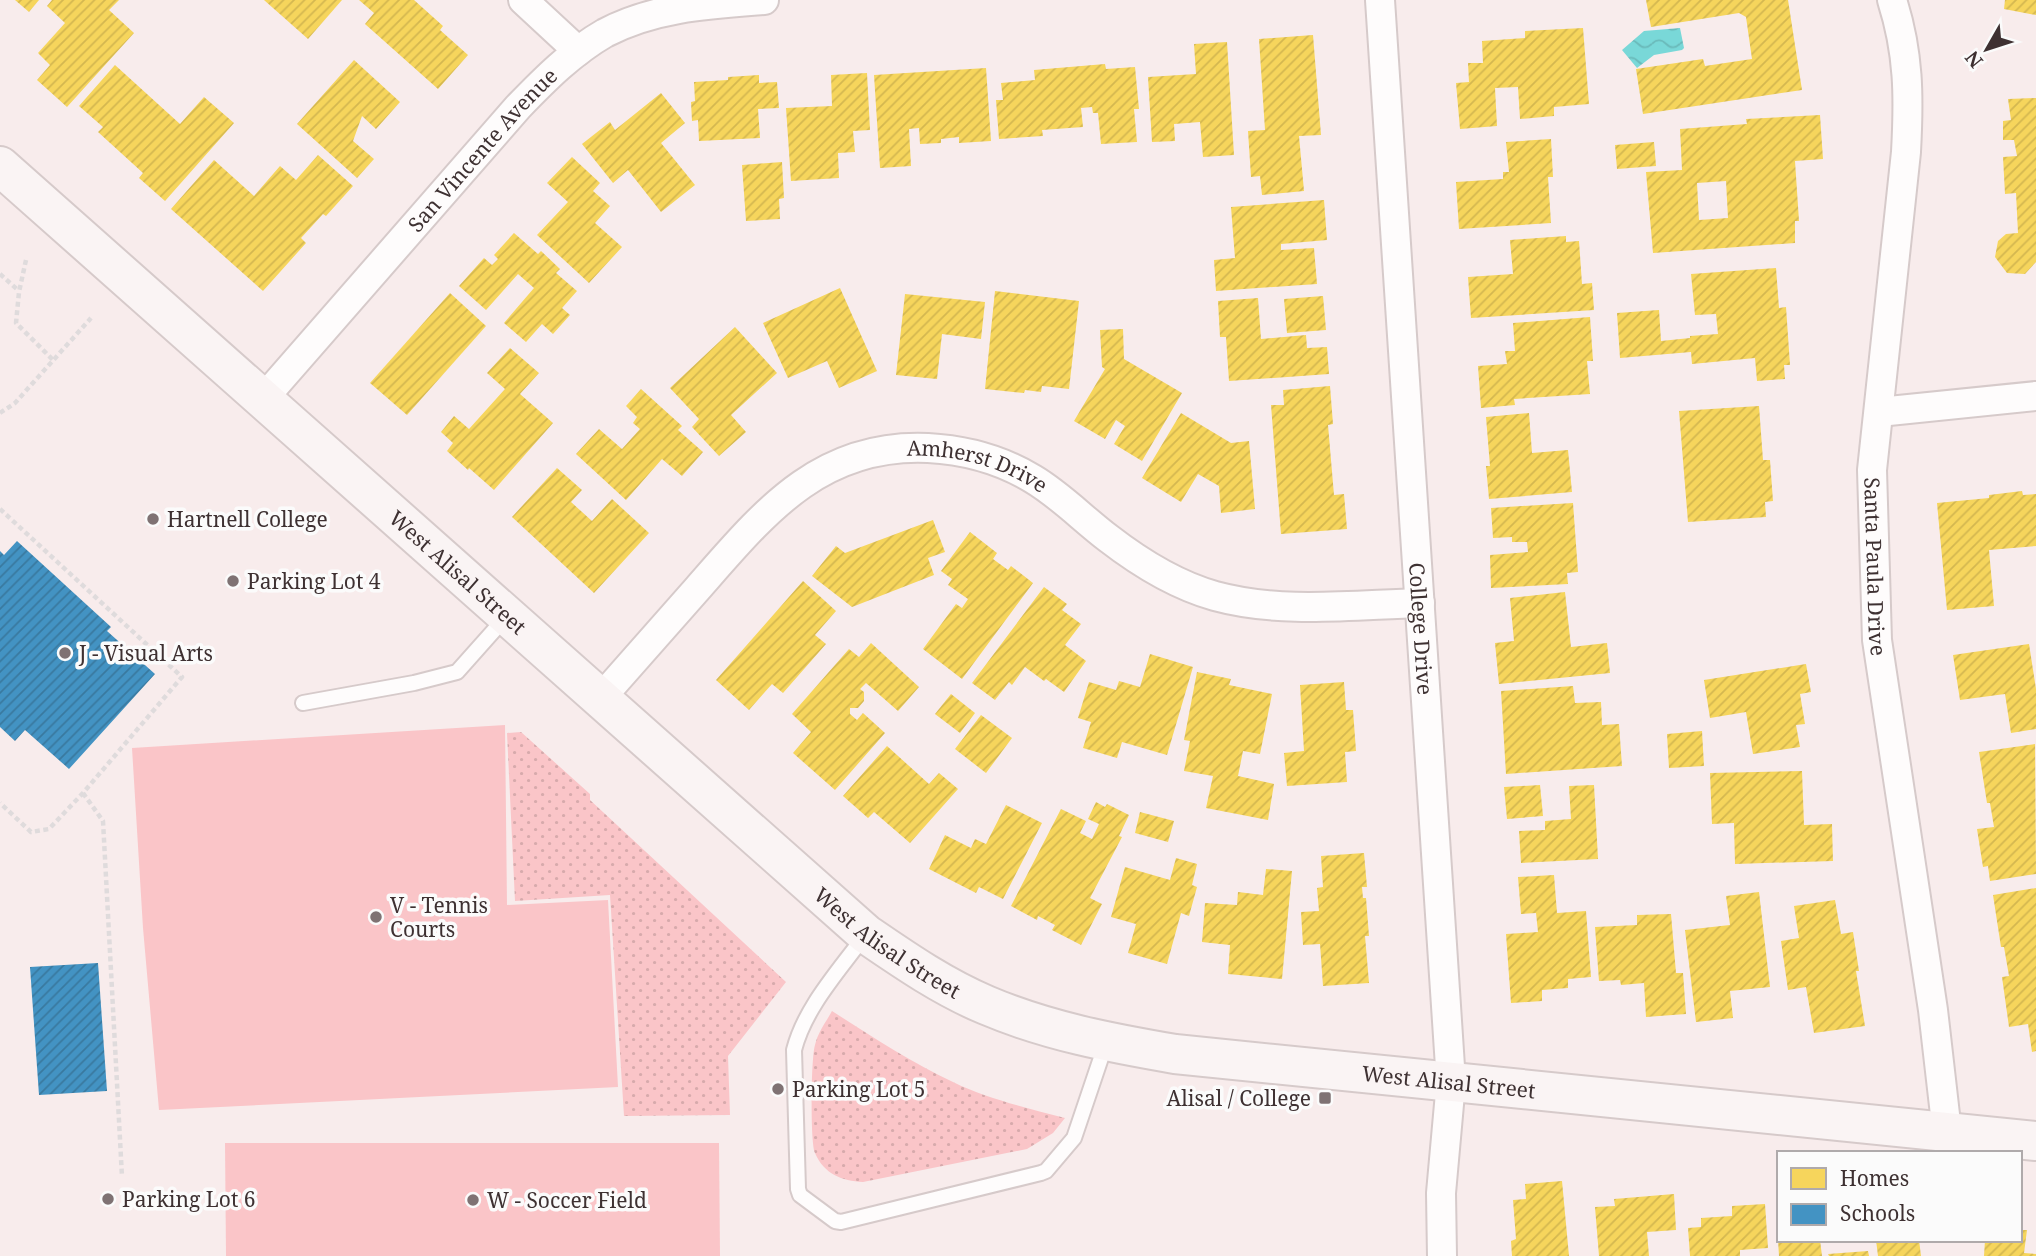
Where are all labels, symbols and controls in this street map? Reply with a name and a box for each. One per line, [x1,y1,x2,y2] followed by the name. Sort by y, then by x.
[1952,14,2022,84] north arrow
[1959,46,1989,74] text: N
[401,62,563,238] street label: San Vincente Avenue
[906,434,1053,499] street label: Amherst Drive
[1858,477,1893,658] street label: Santa Paula Drive
[383,504,532,640] street label: West Alisal Street
[167,505,328,533] place label: Hartnell College
[145,511,161,527] marker: Hartnell College
[1403,562,1440,696] street label: College Drive
[247,567,381,595] place label: Parking Lot 4
[225,573,241,589] marker: Parking Lot 4
[78,639,213,667] place label: J - Visual Arts
[57,645,73,661] marker: J - Visual Arts
[808,881,965,1005] street label: West Alisal Street
[390,891,488,943] place label: V - Tennis Courts
[368,909,384,925] marker: V - Tennis Courts
[1361,1059,1537,1104] street label: West Alisal Street
[792,1075,926,1103] place label: Parking Lot 5
[770,1081,786,1097] marker: Parking Lot 5
[1166,1084,1311,1112] place label: Alisal / College
[1317,1090,1333,1106] marker: Alisal / College
[1777,1151,2022,1242] legend
[1840,1164,1909,1192] text: Homes
[122,1185,256,1213] place label: Parking Lot 6
[487,1186,647,1214] place label: W - Soccer Field
[100,1191,116,1207] marker: Parking Lot 6
[465,1192,481,1208] marker: W - Soccer Field
[1840,1199,1915,1227] text: Schools

